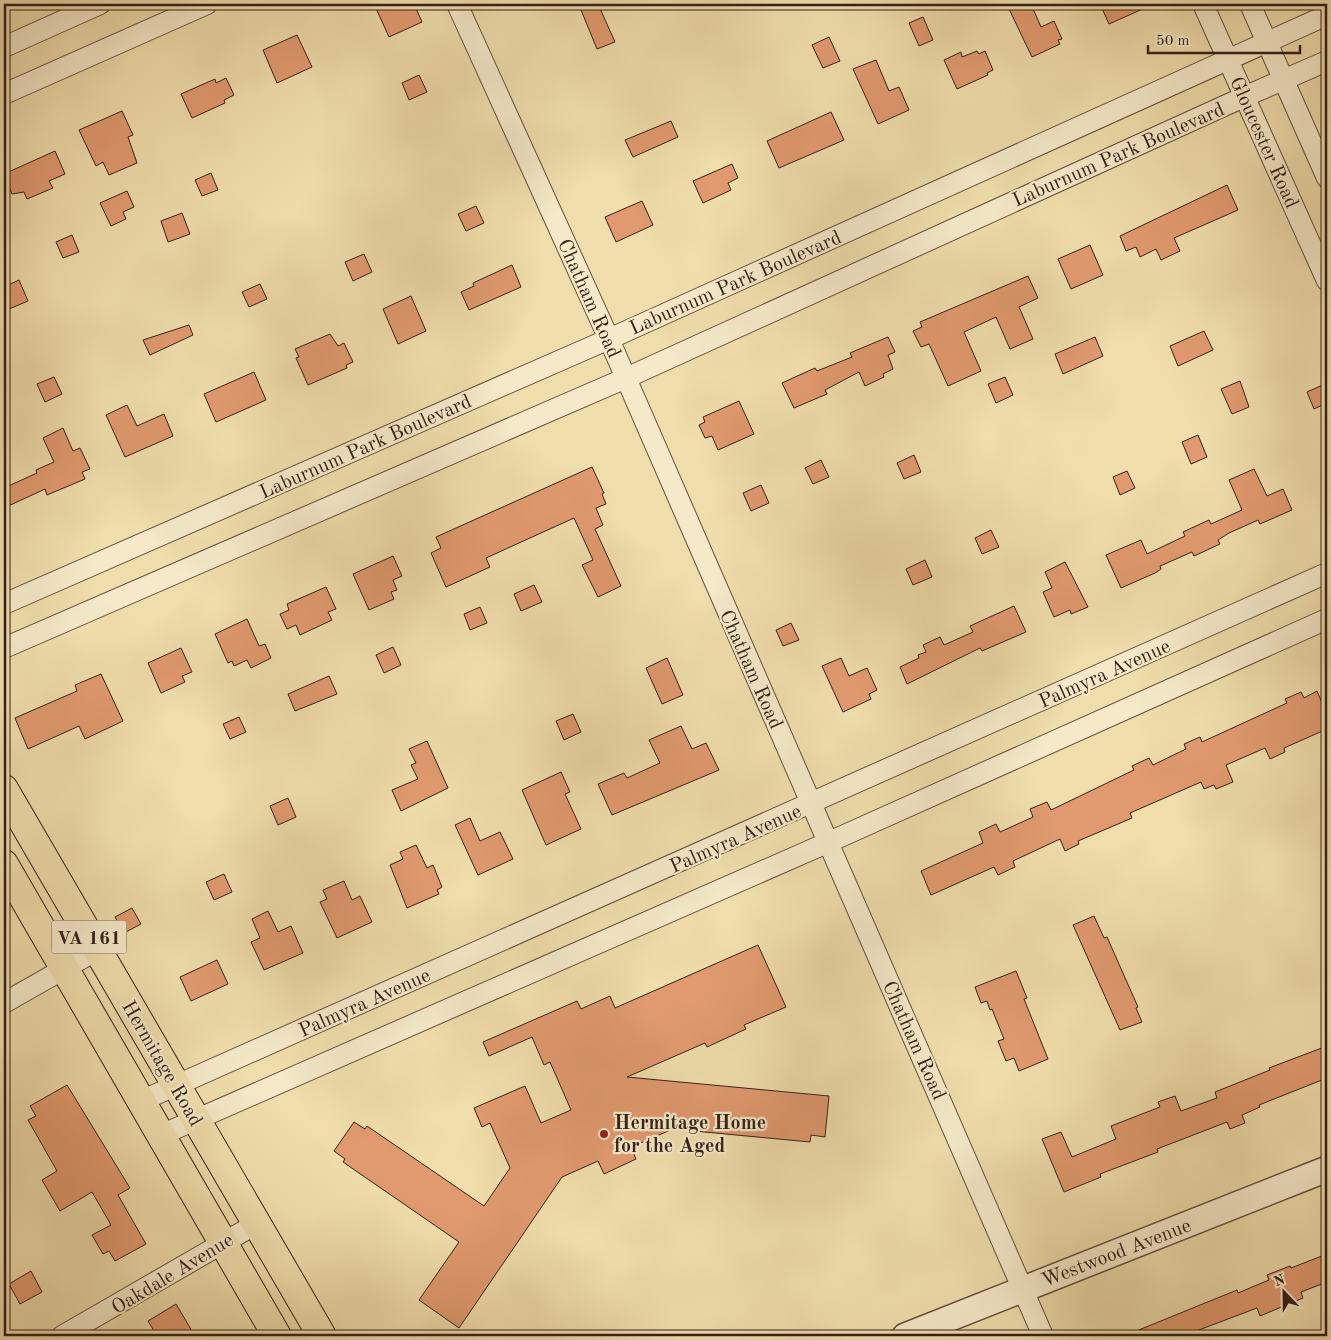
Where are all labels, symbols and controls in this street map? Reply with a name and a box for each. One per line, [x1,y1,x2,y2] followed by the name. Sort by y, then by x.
[1148,22,1301,54] scale bar
[1156,34,1190,49] text: 50 m
[1225,74,1301,212] street label: Gloucester Road
[1010,100,1228,212] street label: Laburnum Park Boulevard
[627,228,845,340] street label: Laburnum Park Boulevard
[553,236,623,361] street label: Chatham Road
[257,392,475,504] street label: Laburnum Park Boulevard
[715,607,785,732] street label: Chatham Road
[1036,637,1174,713] street label: Palmyra Avenue
[667,802,805,878] street label: Palmyra Avenue
[52,920,126,954] road number: VA 161
[296,966,434,1042] street label: Palmyra Avenue
[878,978,948,1103] street label: Chatham Road
[117,998,205,1130] street label: Hermitage Road
[614,1114,766,1157] place label: Hermitage Home for the Aged
[598,1128,610,1140] marker: Hermitage Home for the Aged
[1039,1216,1194,1292] street label: Westwood Avenue
[109,1231,237,1319] street label: Oakdale Avenue
[1258,1268,1308,1318] north arrow
[1272,1272,1287,1289] text: N

